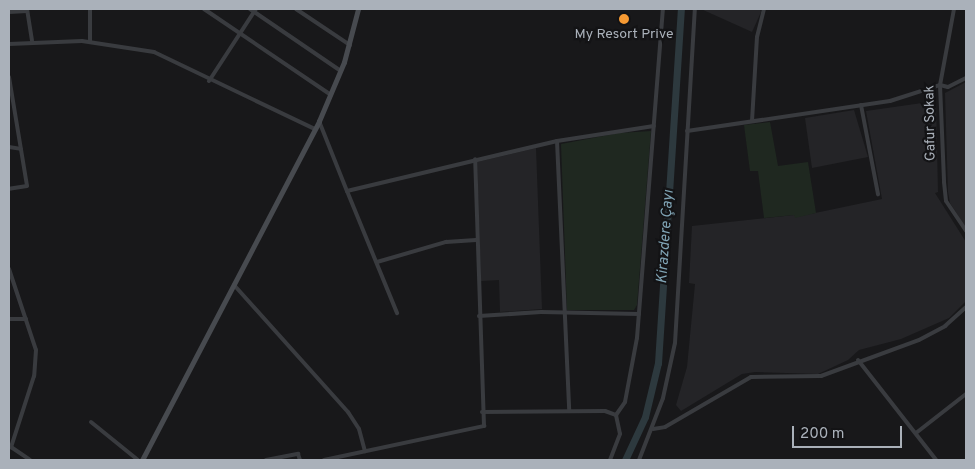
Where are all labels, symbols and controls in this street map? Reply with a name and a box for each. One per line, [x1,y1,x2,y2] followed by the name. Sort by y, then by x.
[618,13,630,25] marker: My Resort Prive
[574,27,674,43] place label: My Resort Prive
[922,85,940,161] street label: Gafur Sokak
[654,190,678,284] water label: Kirazdere Çayı
[795,416,905,448] scale bar
[800,425,845,444] text: 200 m

